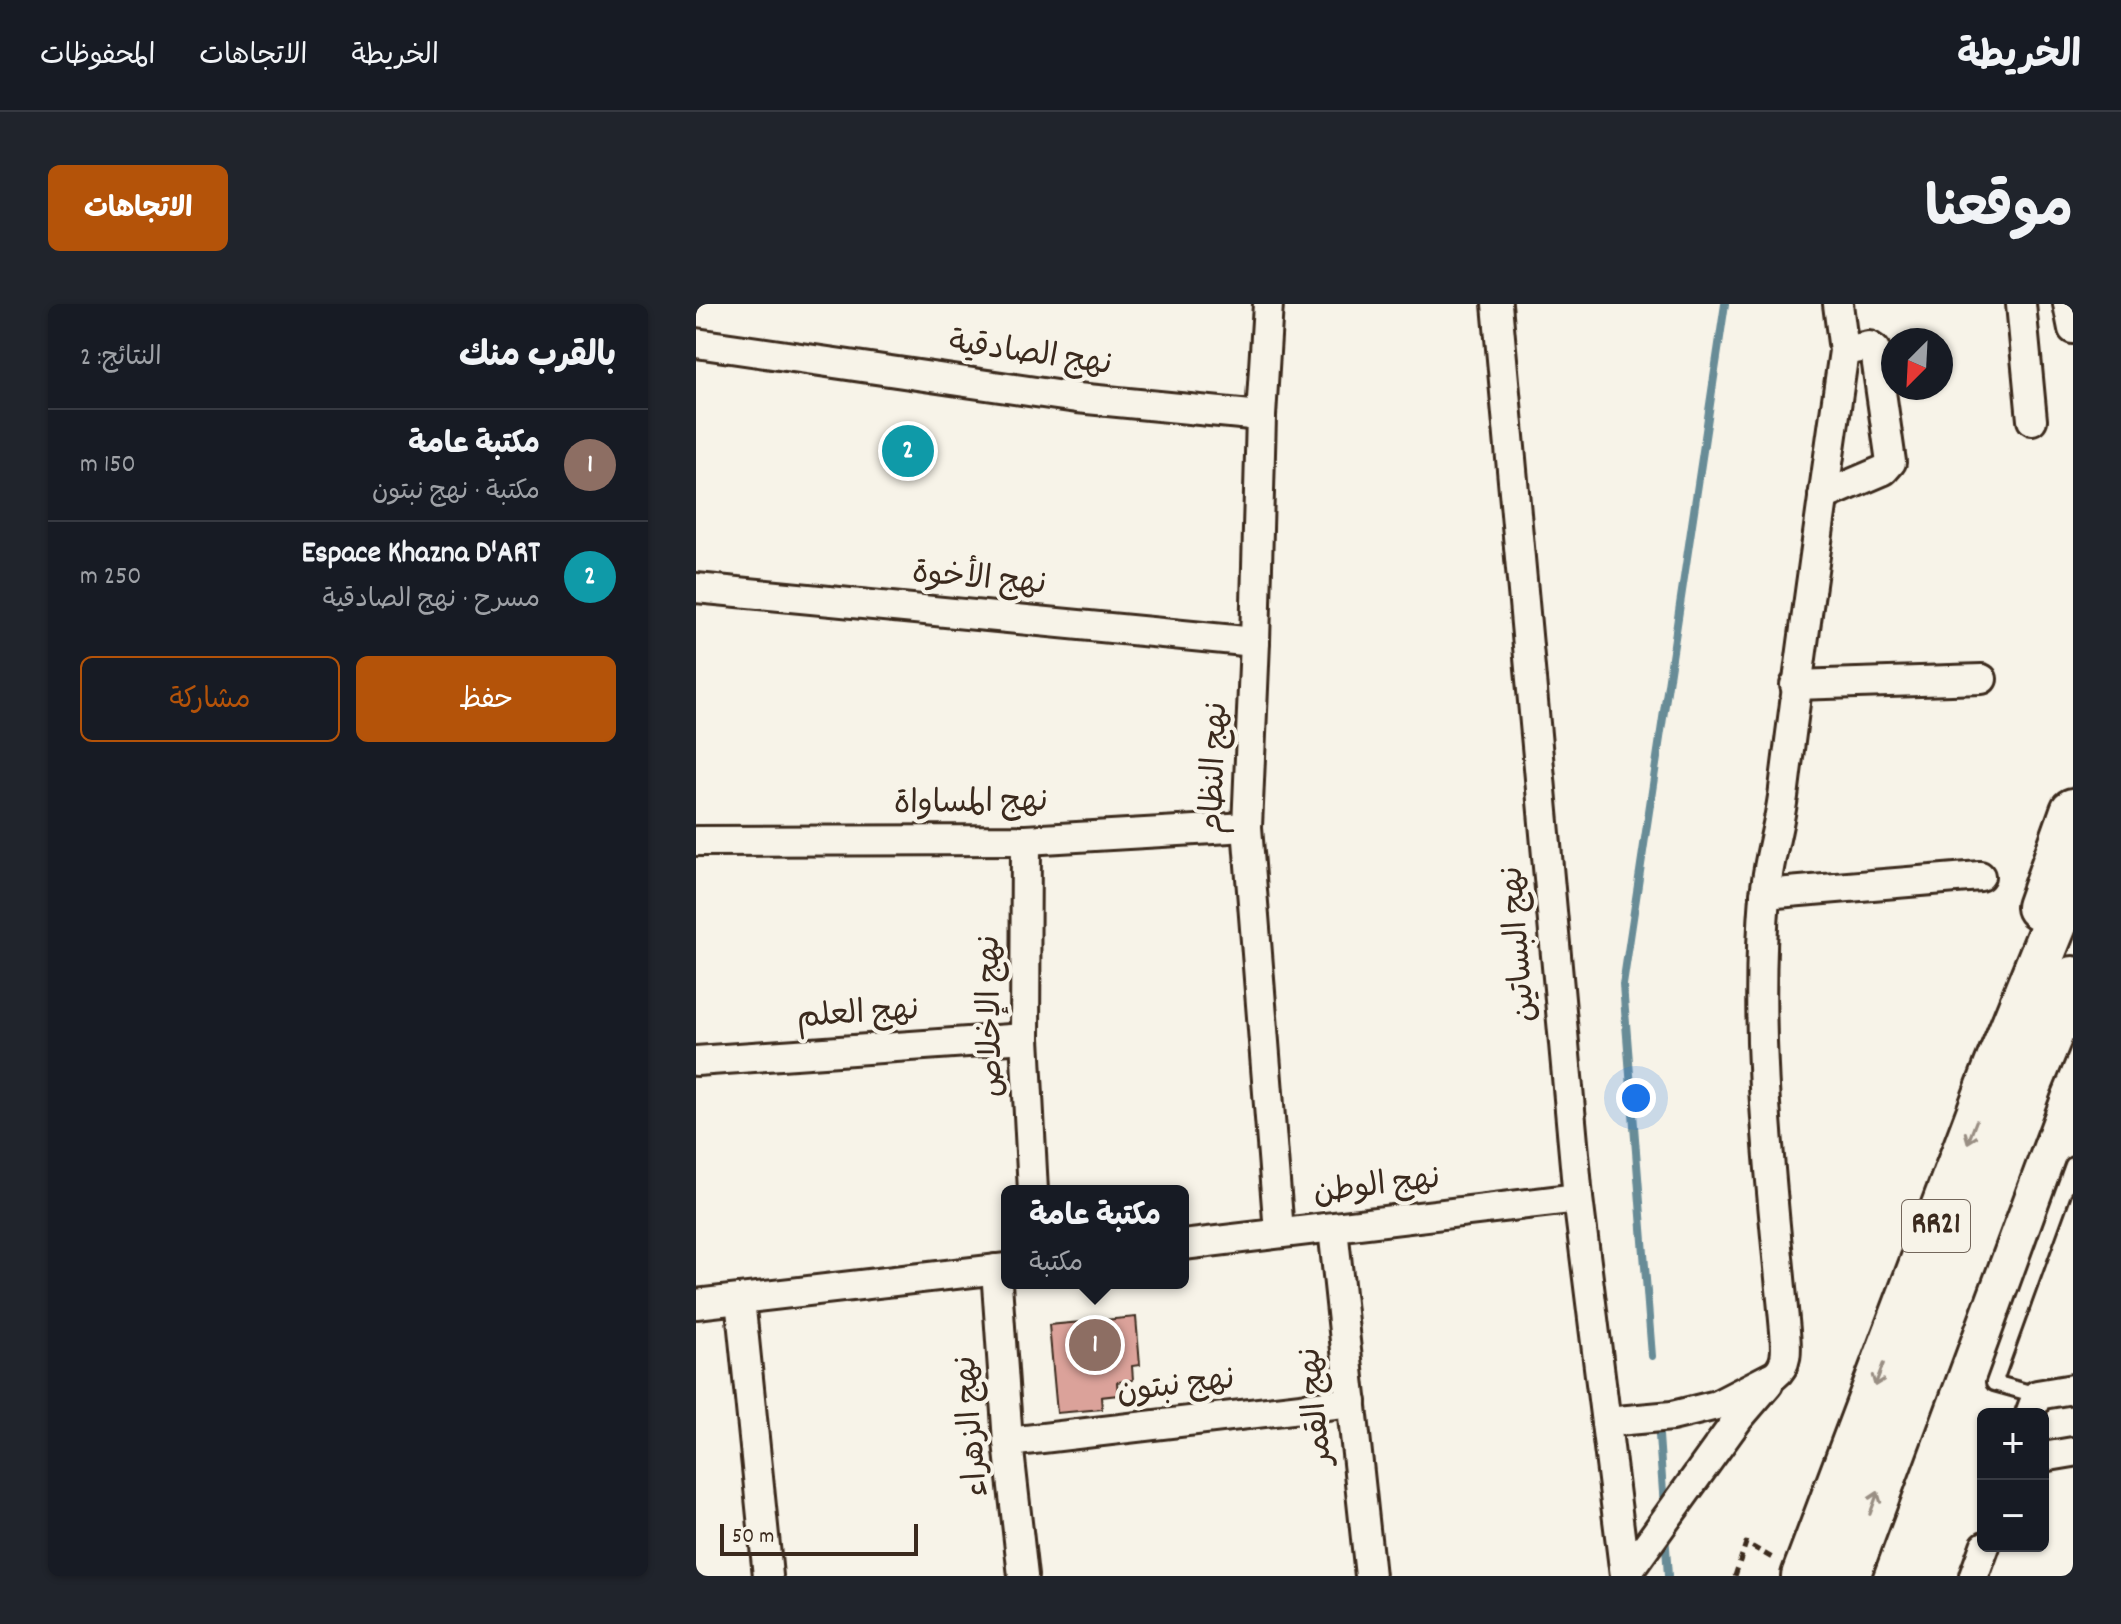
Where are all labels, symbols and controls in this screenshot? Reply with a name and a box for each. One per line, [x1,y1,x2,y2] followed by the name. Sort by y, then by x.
[1957,31,2081,86] text: الخريطة
[40,38,155,78] text: المحفوظات
[199,38,307,78] text: الاتجاهات
[351,38,439,78] text: الخريطة
[48,165,228,251] button: الاتجاهات
[1925,173,2073,253] text: موقعنا
[946,322,1114,390] street label: نهج الصادقية
[1881,328,1953,400] north arrow
[459,334,616,383] text: بالقرب منك
[80,340,162,377] text: النتائج: 2
[882,421,934,481] pin: 2
[408,425,540,468] text: مكتبة عامة
[80,447,136,484] text: 150 m
[587,447,593,484] text: 1
[372,474,540,511] text: مكتبة · نهج نبتون
[301,534,540,577] text: Espace Khazna D'ART
[910,549,1048,610] street label: نهج الأخوة
[80,559,141,596] text: 250 m
[584,559,596,596] text: 2
[323,582,540,619] text: مسرح · نهج الصادقية
[80,656,340,742] button: مشاركة
[356,656,616,742] button: حفظ
[1192,701,1242,835] street label: نهج النظام
[894,781,1048,829] street label: نهج المساواة
[1491,864,1551,1024] street label: نهج البساتين
[969,935,1017,1097] street label: نهج الإخلاص
[795,989,921,1043] street label: نهج العلم
[1616,1078,1656,1118] your location
[1964,1119,1978,1144] one-way arrow
[1311,1157,1443,1219] street label: نهج الوطن
[1001,1185,1189,1289] popup
[1029,1197,1161,1240] text: مكتبة عامة
[1902,1200,1970,1252] road number: RR21
[1029,1246,1083,1283] text: مكتبة
[1069,1315,1121,1375] pin: 1
[1289,1345,1347,1470] street label: نهج القمر
[945,1354,1003,1498] street label: نهج الزهراء
[1114,1358,1238,1418] street label: نهج نبتون
[1871,1363,1886,1388] one-way arrow
[1977,1408,2049,1552] map controls
[1977,1408,2049,1480] button: +
[1977,1480,2049,1552] button: −
[1868,1491,1882,1516] one-way arrow
[720,1520,918,1556] scale bar
[732,1522,774,1553] text: 50 m

